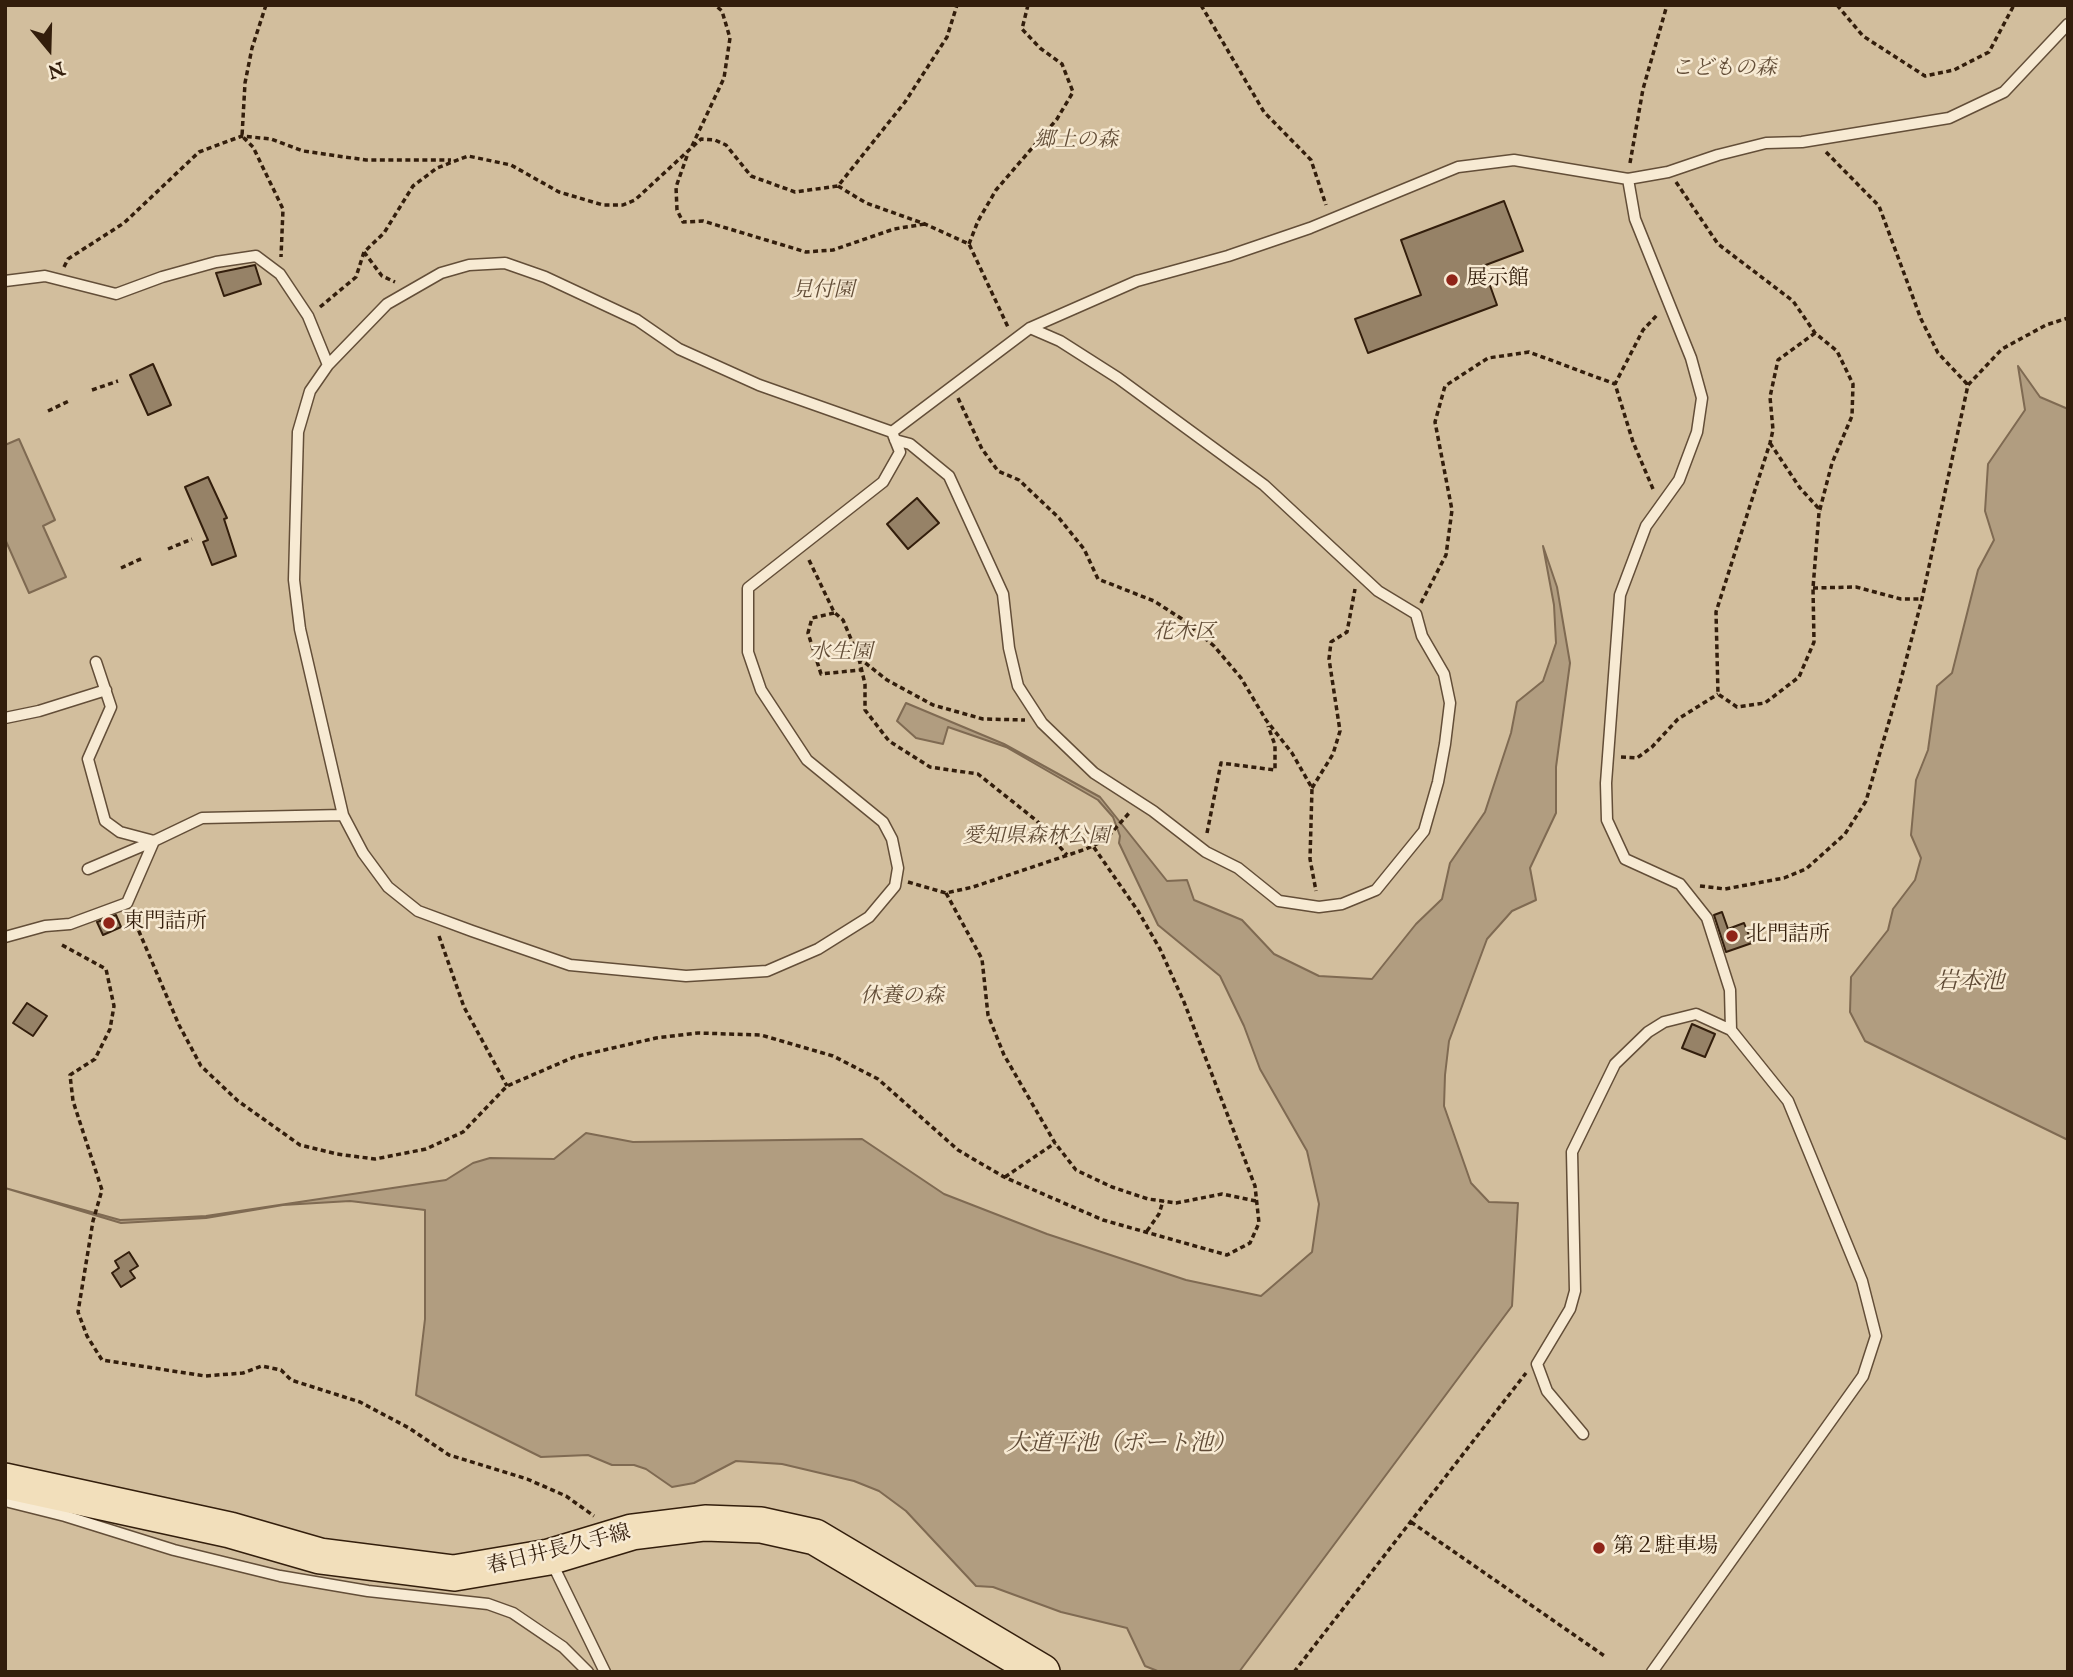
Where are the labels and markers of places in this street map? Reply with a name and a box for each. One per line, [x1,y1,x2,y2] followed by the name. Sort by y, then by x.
[1466,267,1529,293] place label: 展示館
[1444,272,1460,288] marker: 展示館
[123,910,207,936] place label: 東門詰所
[101,915,117,931] marker: 東門詰所
[1746,923,1830,949] place label: 北門詰所
[1724,928,1740,944] marker: 北門詰所
[1613,1535,1718,1561] place label: 第２駐車場
[1591,1540,1607,1556] marker: 第２駐車場

